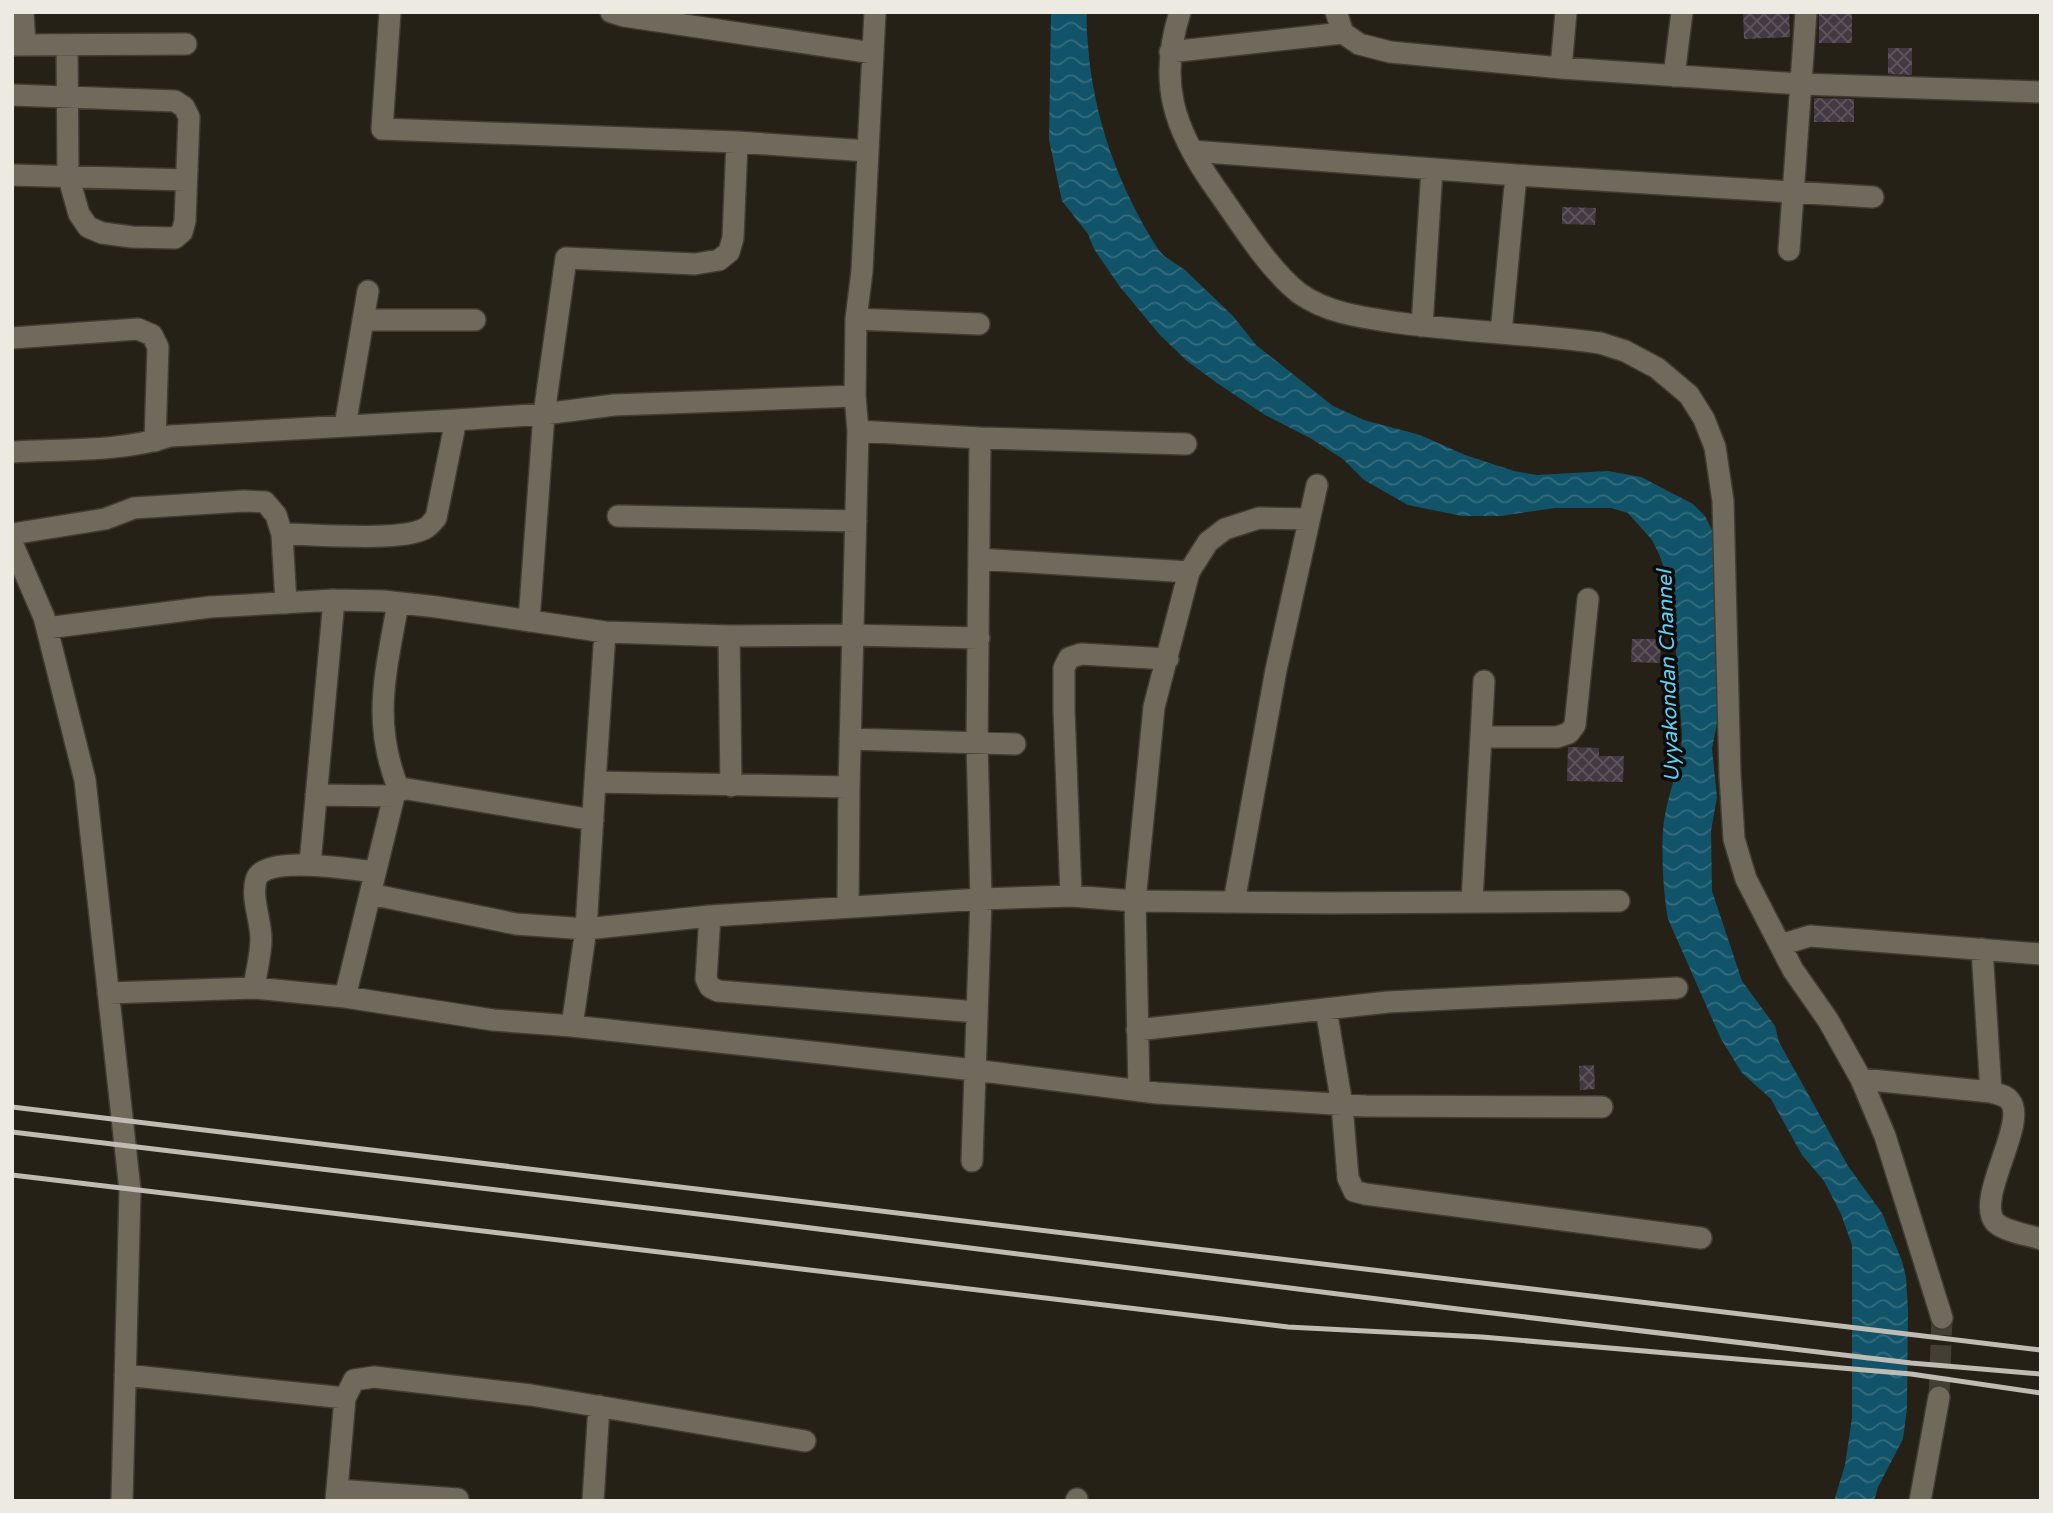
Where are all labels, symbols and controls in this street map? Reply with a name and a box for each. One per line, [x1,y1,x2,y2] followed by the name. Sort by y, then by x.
[1652,567,1685,782] water label: Uyyakondan Channel

